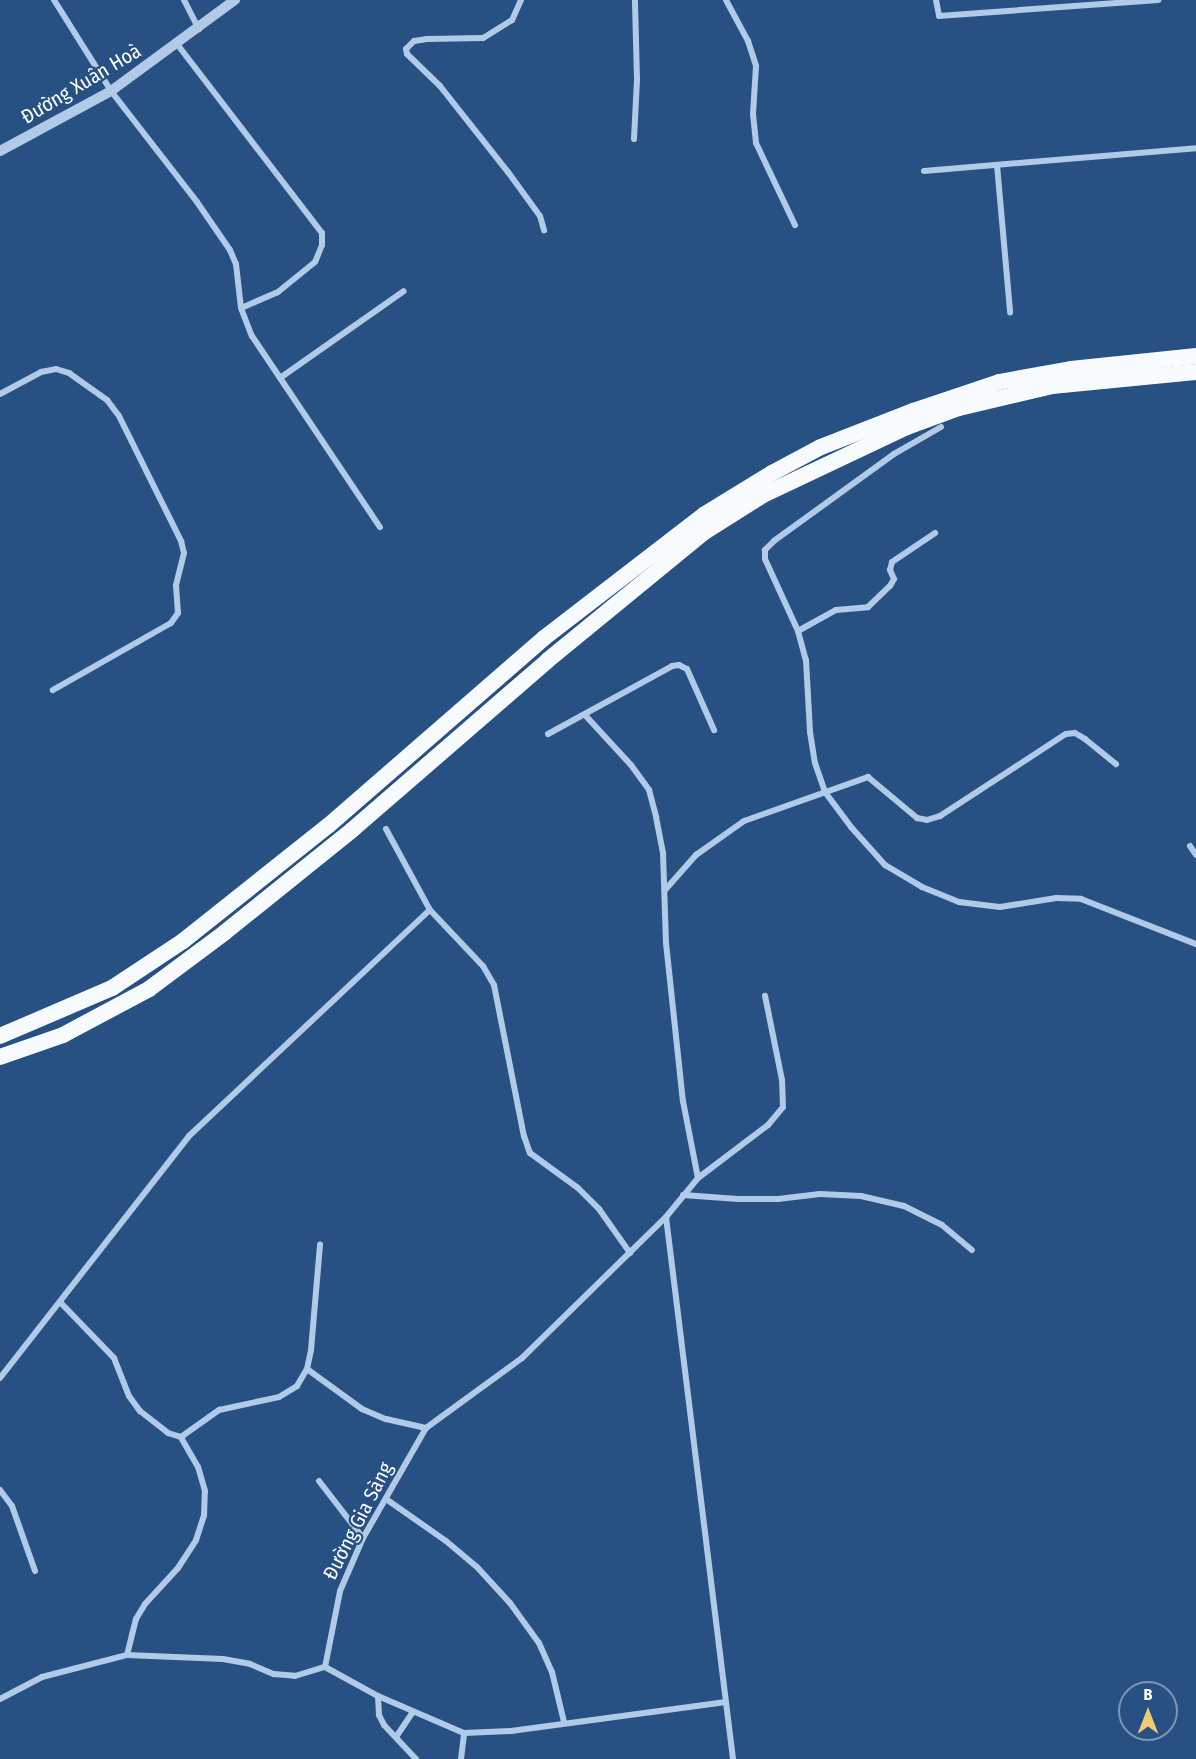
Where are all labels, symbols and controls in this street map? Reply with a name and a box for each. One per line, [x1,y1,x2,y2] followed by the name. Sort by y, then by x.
[17,39,145,129] street label: Đường Xuân Hoà
[318,1458,398,1584] street label: Đường Gia Sàng
[1118,1681,1178,1741] north arrow
[1144,1685,1152,1704] text: B

